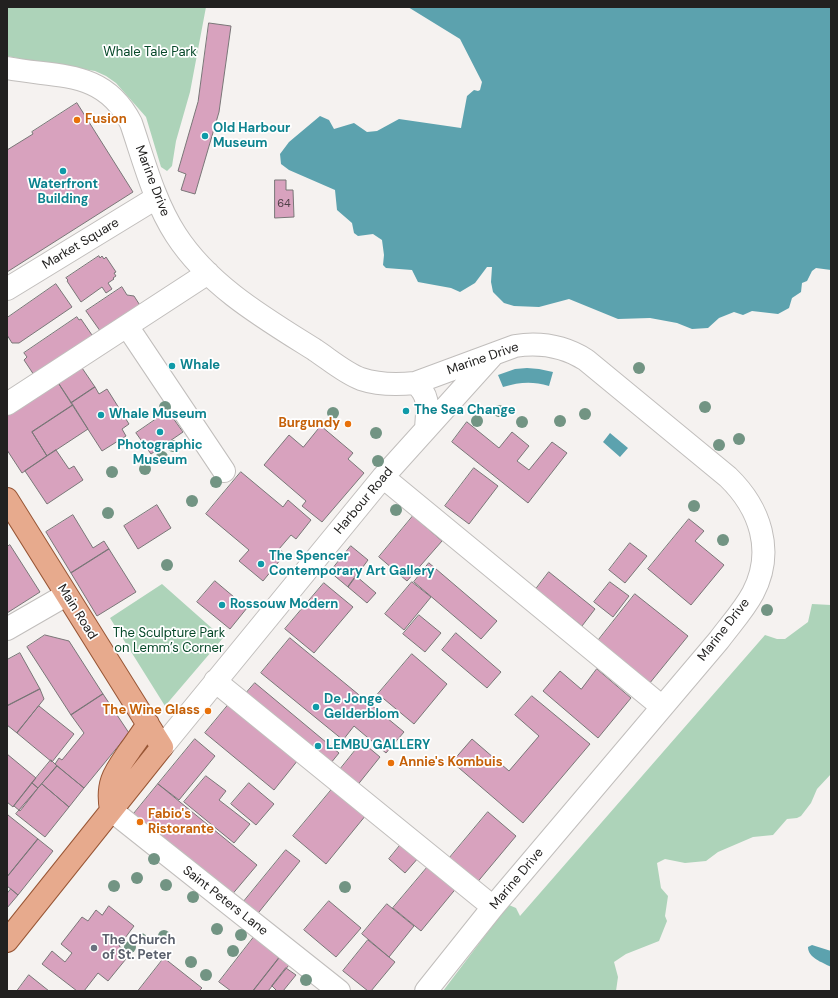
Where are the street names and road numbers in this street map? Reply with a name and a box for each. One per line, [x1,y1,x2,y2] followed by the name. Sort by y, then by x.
[131,143,173,219] street label: Marine Drive
[40,215,122,273] street label: Market Square
[445,339,521,379] street label: Marine Drive
[331,464,397,538] street label: Harbour Road
[54,581,100,643] street label: Main Road
[695,596,753,664] street label: Marine Drive
[487,845,547,913] street label: Marine Drive
[179,863,271,939] street label: Saint Peters Lane

